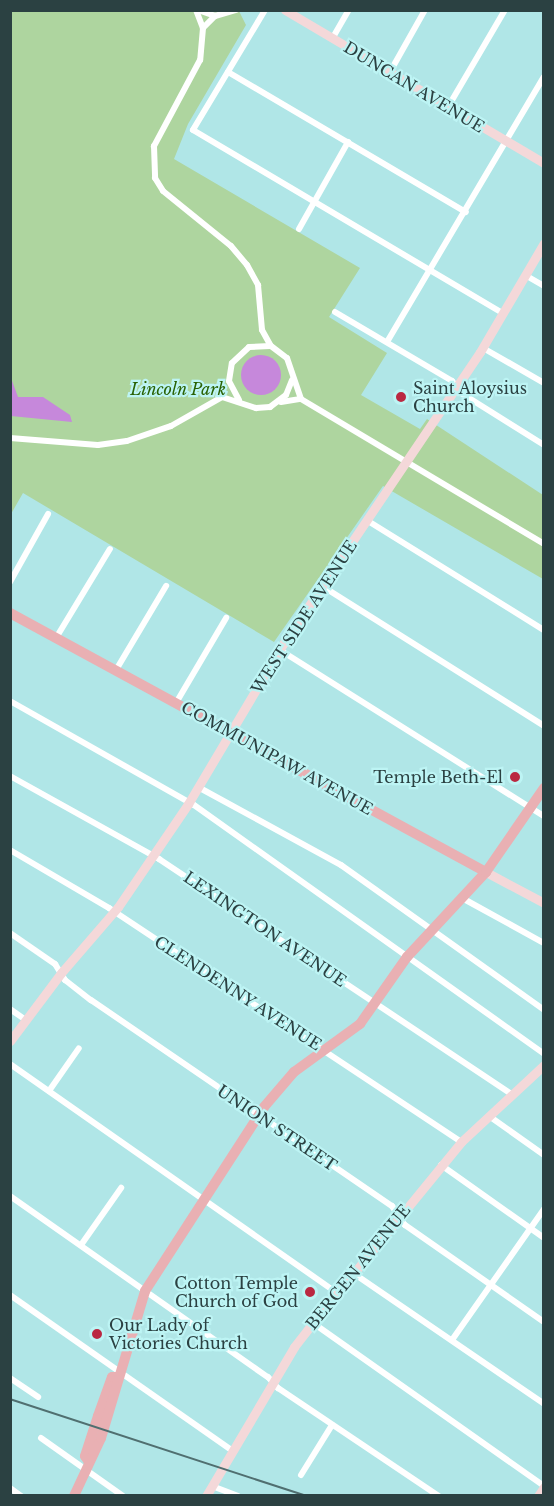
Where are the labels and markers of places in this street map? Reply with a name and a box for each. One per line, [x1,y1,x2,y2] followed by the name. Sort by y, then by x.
[413,378,528,416] place label: Saint Aloysius Church
[394,390,408,404] marker: Saint Aloysius Church
[373,767,503,787] place label: Temple Beth-El
[508,770,522,784] marker: Temple Beth-El
[174,1273,298,1311] place label: Cotton Temple Church of God
[303,1285,317,1299] marker: Cotton Temple Church of God
[109,1315,248,1353] place label: Our Lady of Victories Church
[90,1327,104,1341] marker: Our Lady of Victories Church

